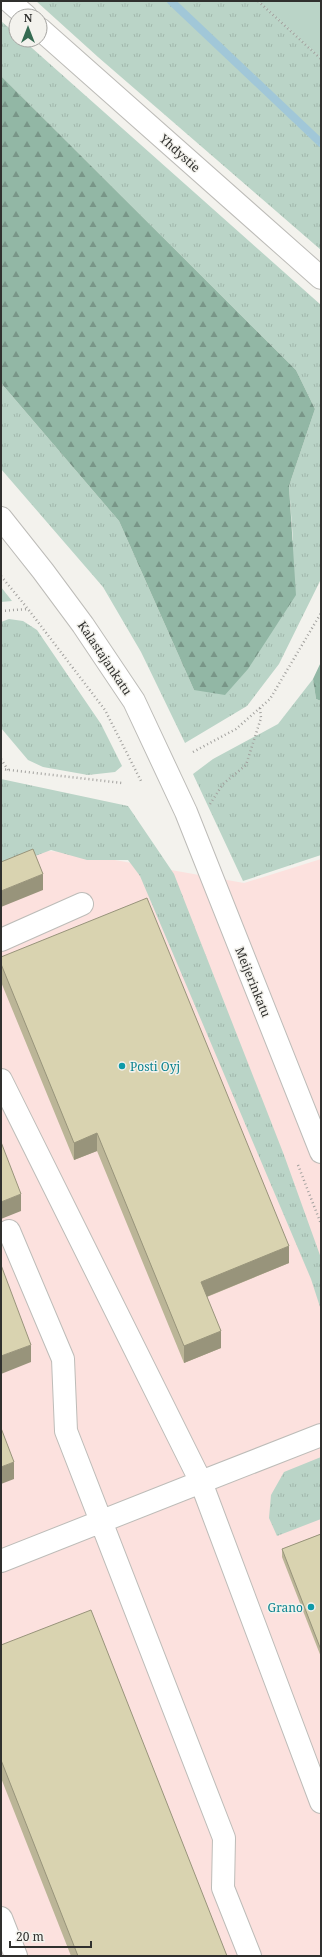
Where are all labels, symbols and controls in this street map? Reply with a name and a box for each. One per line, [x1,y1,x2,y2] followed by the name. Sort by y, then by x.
[8,8,48,48] north arrow
[24,10,33,25] text: N
[155,130,204,176] street label: Yhdystie
[74,618,136,699] street label: Kalastajankatu
[231,944,275,1020] street label: Meijerinkatu
[130,1058,180,1075] place label: Posti Oyj
[117,1061,127,1071] marker: Posti Oyj
[268,1599,303,1616] place label: Grano
[306,1602,316,1612] marker: Grano
[10,1923,91,1949] scale bar
[16,1928,44,1945] text: 20 m

